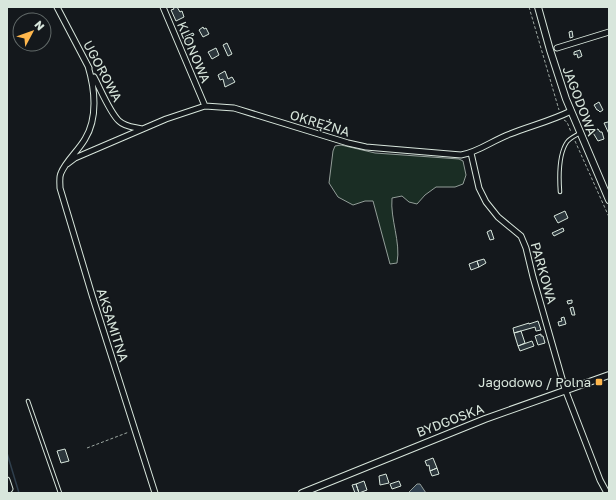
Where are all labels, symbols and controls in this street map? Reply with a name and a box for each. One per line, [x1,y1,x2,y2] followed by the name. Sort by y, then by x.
[12,12,52,52] north arrow
[32,18,48,33] text: N
[174,19,214,85] street label: KLONOWA
[80,38,126,105] street label: UGOROWA
[559,64,601,138] street label: JAGODOWA
[288,106,352,140] street label: OKRĘŻNA
[528,240,561,306] street label: PARKOWA
[94,286,132,364] street label: AKSAMITNA
[478,374,591,390] place label: Jagodowo / Polna
[594,377,604,387] marker: Jagodowo / Polna
[414,400,486,440] street label: BYDGOSKA

